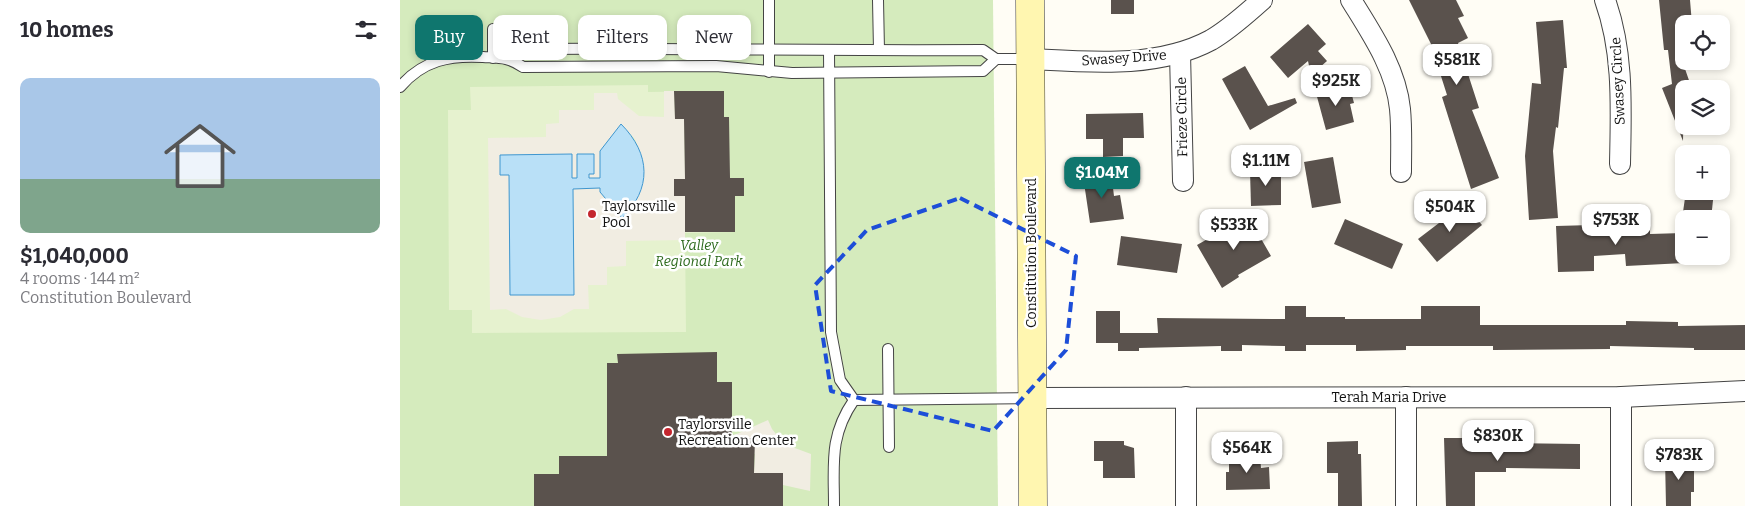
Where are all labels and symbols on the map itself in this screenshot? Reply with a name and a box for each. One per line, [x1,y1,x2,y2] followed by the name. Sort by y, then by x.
[1607,37,1629,125] street label: Swasey Circle
[1422,44,1492,86] pin: $581K
[1081,47,1167,69] street label: Swasey Drive
[1301,64,1371,107] pin: $925K
[1173,77,1191,157] street label: Frieze Circle
[1225,144,1307,187] pin: $1.11M
[1061,156,1143,199] pin: $1.04M
[1023,178,1040,328] street label: Constitution Boulevard
[1415,190,1485,233] pin: $504K
[602,198,676,231] place label: Taylorsville Pool
[1581,204,1651,246] pin: $753K
[586,208,598,220] marker: Taylorsville Pool
[1199,208,1269,251] pin: $533K
[655,237,743,270] park label: Valley Regional Park
[1332,389,1446,406] street label: Terah Maria Drive
[678,416,796,449] place label: Taylorsville Recreation Center
[1463,420,1533,462] pin: $830K
[662,426,674,438] marker: Taylorsville Recreation Center
[1212,432,1282,474] pin: $564K
[1644,438,1714,481] pin: $783K

